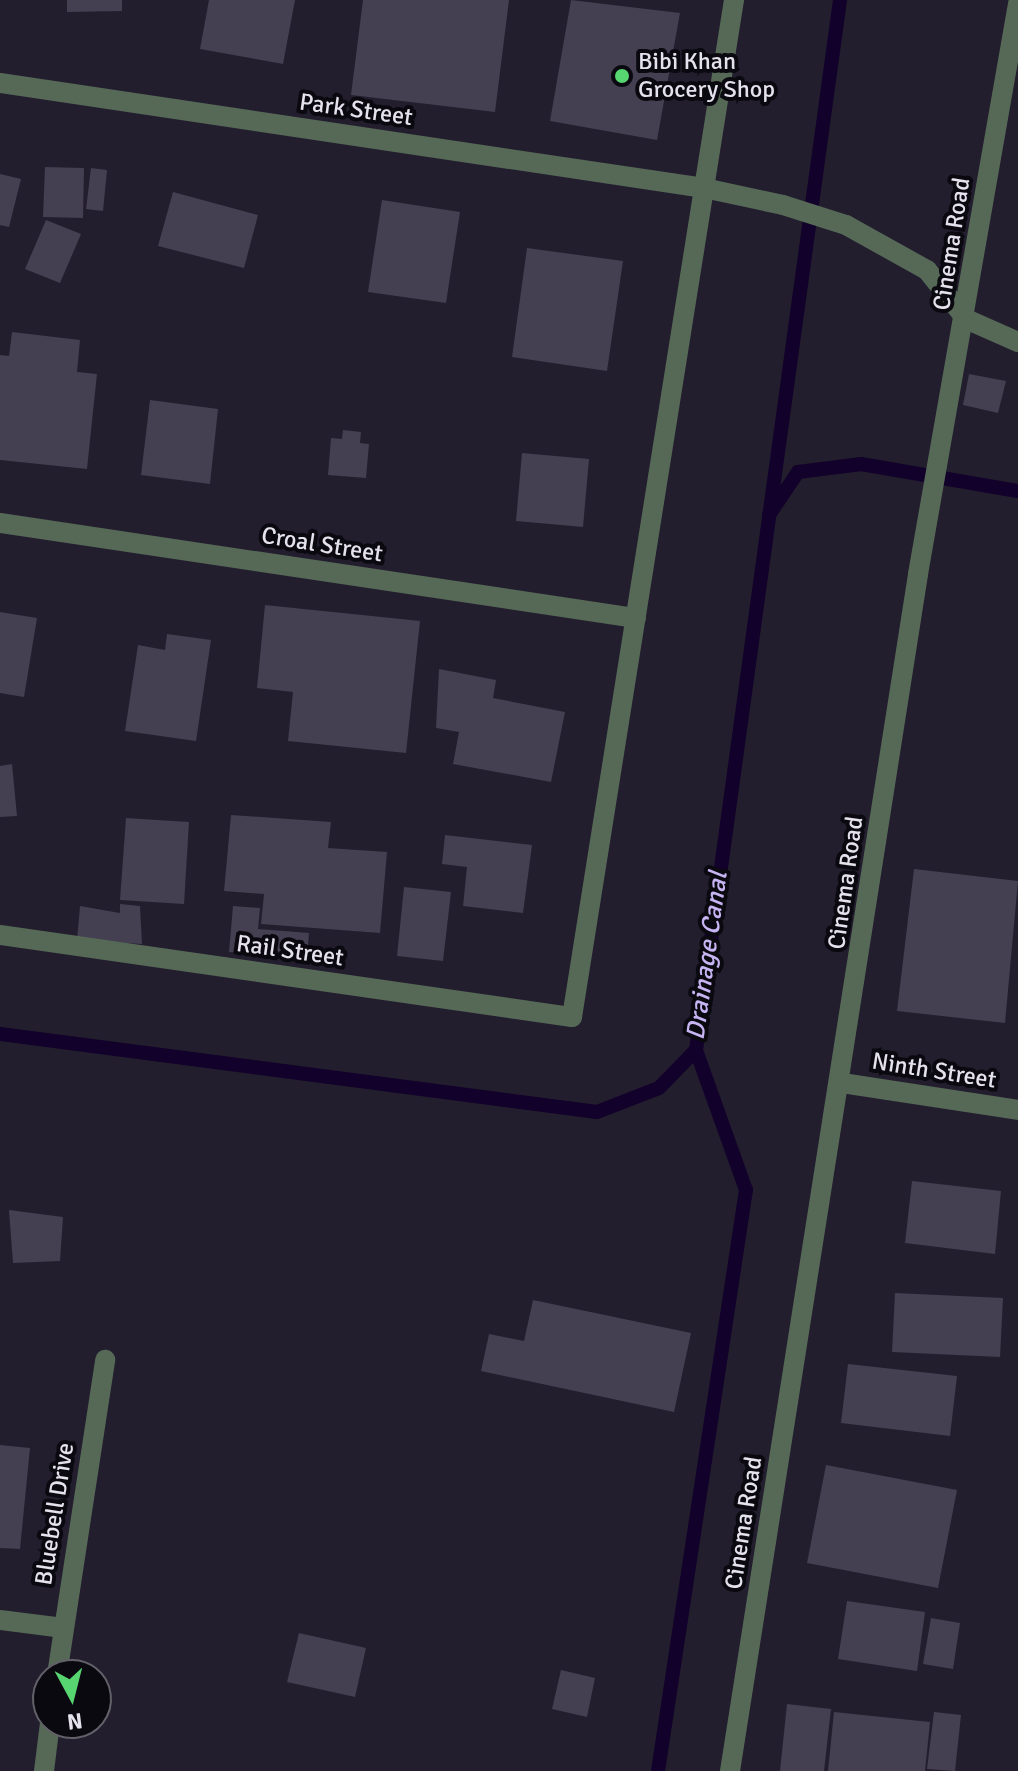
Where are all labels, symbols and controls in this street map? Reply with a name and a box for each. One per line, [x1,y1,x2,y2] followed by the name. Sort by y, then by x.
[638,48,775,104] place label: Bibi Khan Grocery Shop
[613,67,631,85] marker: Bibi Khan Grocery Shop
[298,88,414,132] street label: Park Street
[927,176,977,312] street label: Cinema Road
[259,521,385,569] street label: Croal Street
[822,815,870,951] street label: Cinema Road
[681,870,735,1042] water label: Drainage Canal
[235,929,345,973] street label: Rail Street
[870,1047,998,1095] street label: Ninth Street
[30,1441,80,1587] street label: Bluebell Drive
[719,1455,769,1591] street label: Cinema Road
[32,1659,112,1739] north arrow
[65,1707,84,1736] text: N

